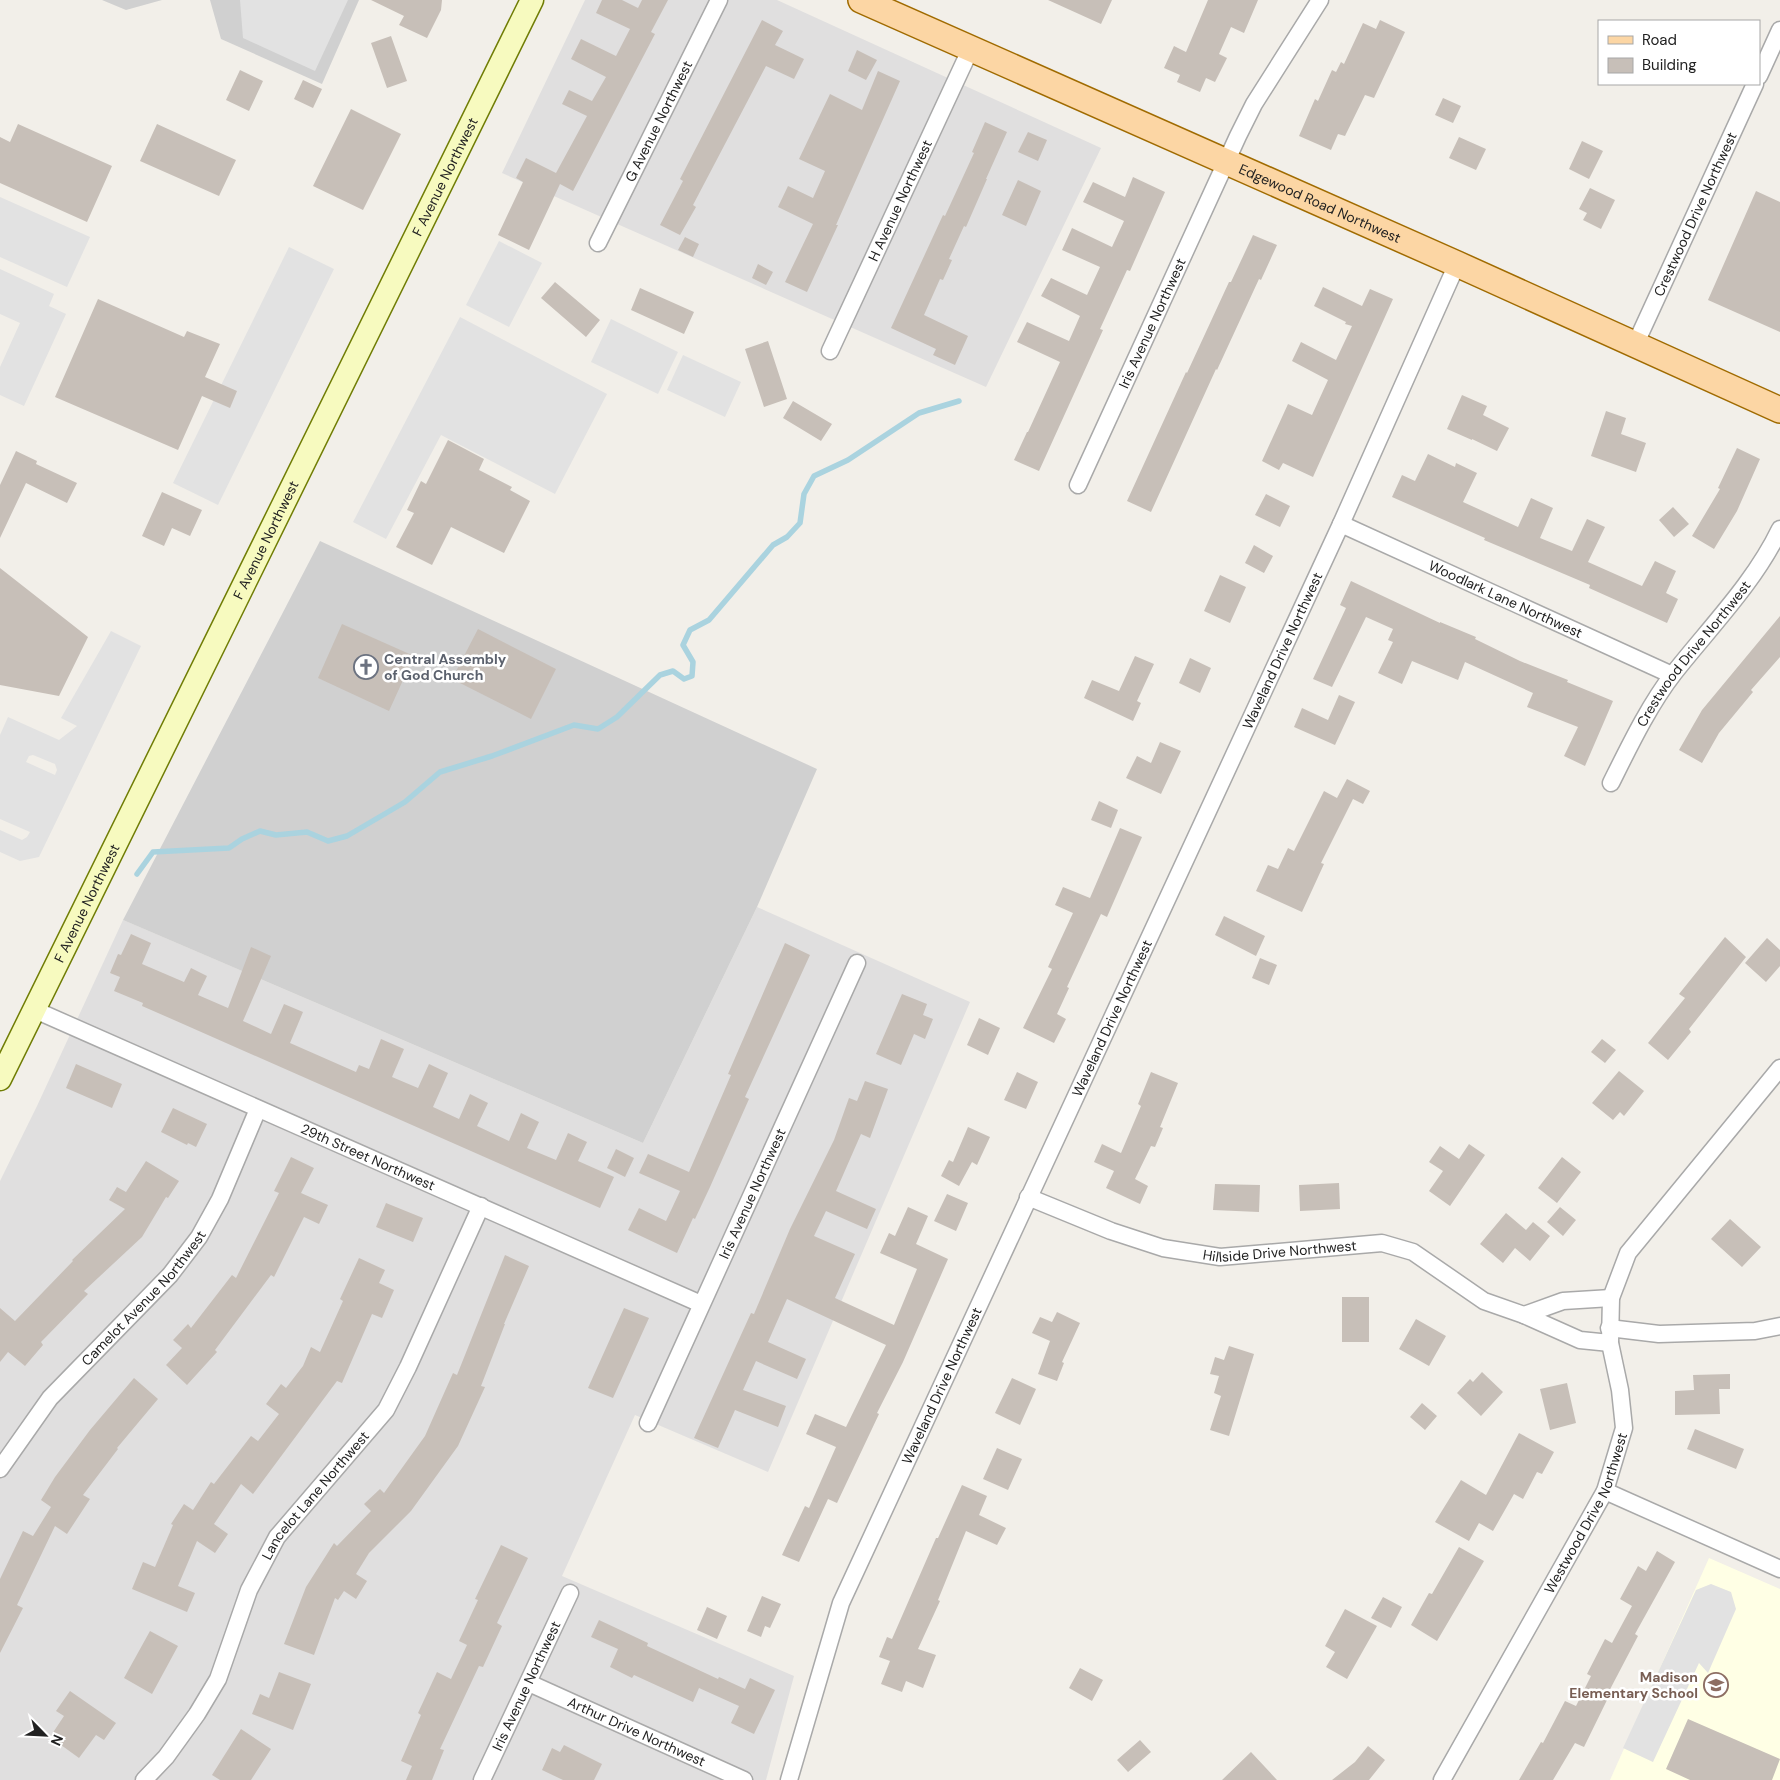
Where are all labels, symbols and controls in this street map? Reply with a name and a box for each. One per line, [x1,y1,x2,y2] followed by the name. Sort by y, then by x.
[1598,20,1760,85] legend
[1642,30,1677,50] text: Road
[1642,55,1697,75] text: Building
[621,58,696,185] street label: G Avenue Northwest
[408,114,482,239] street label: F Avenue Northwest
[1650,129,1741,299] street label: Crestwood Drive Northwest
[864,137,936,264] street label: H Avenue Northwest
[1236,160,1404,247] street label: Edgewood Road Northwest
[1115,255,1190,391] street label: Iris Avenue Northwest
[229,478,303,602] street label: F Avenue Northwest
[1426,556,1585,642] street label: Woodlark Lane Northwest
[1238,569,1326,732] street label: Waveland Drive Northwest
[1633,577,1755,730] street label: Crestwood Drive Northwest
[384,650,507,684] place label: Central Assembly of God Church
[353,654,379,680] church icon: Central Assembly of God Church
[50,841,123,965] street label: F Avenue Northwest
[1068,937,1156,1099] street label: Waveland Drive Northwest
[298,1120,438,1194] street label: 29th Street Northwest
[715,1126,790,1262] street label: Iris Avenue Northwest
[77,1227,210,1370] street label: Camelot Avenue Northwest
[1202,1236,1357,1266] street label: Hillside Drive Northwest
[898,1304,986,1467] street label: Waveland Drive Northwest
[258,1427,373,1563] street label: Lancelot Lane Northwest
[1540,1430,1631,1597] street label: Westwood Drive Northwest
[488,1618,565,1754] street label: Iris Avenue Northwest
[1569,1668,1698,1702] place label: Madison Elementary School
[1703,1672,1729,1698] school or university icon: Madison Elementary School
[565,1693,708,1770] street label: Arthur Drive Northwest
[20,1710,70,1760] north arrow
[47,1732,67,1749] text: N

